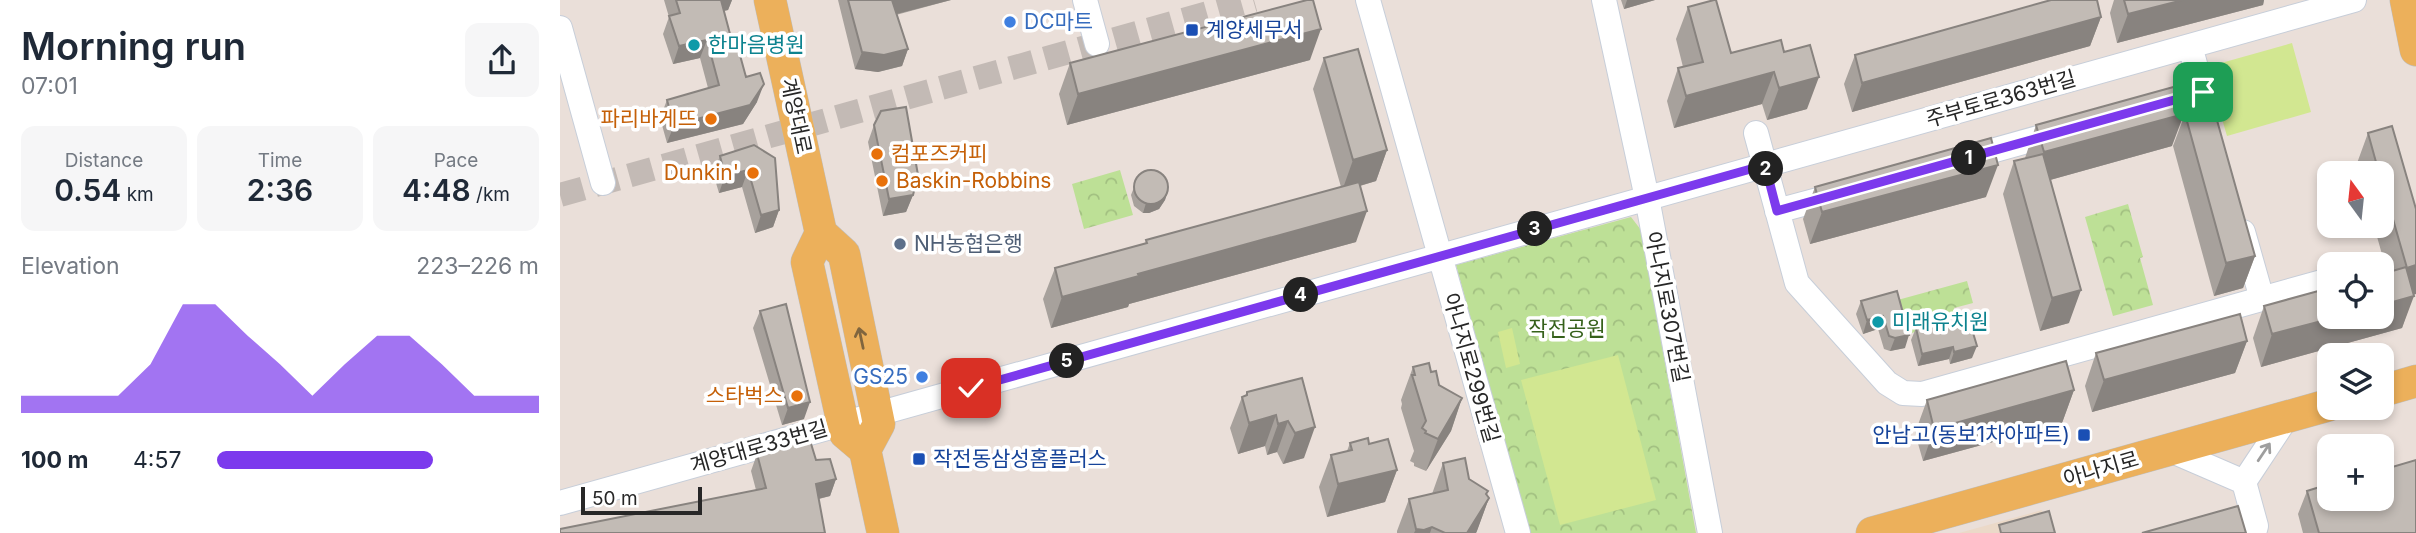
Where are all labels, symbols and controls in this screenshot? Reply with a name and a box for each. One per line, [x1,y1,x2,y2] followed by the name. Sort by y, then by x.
[1024,9,1093,34] place label: DC마트
[1002,14,1018,30] marker: DC마트
[1206,17,1303,42] place label: 계양세무서
[1184,22,1200,38] marker: 계양세무서
[21,23,246,69] text: Morning run
[465,23,539,97] button: share
[708,32,805,57] place label: 한마음병원
[686,37,702,53] marker: 한마음병원
[2173,62,2233,122] pin
[1923,65,2079,132] street label: 주부토로363번길
[21,72,78,100] text: 07:01
[2184,73,2222,111] icon: arrive
[776,76,817,156] street label: 계양대로
[600,106,697,131] place label: 파리바게뜨
[703,111,719,127] marker: 파리바게뜨
[1952,140,1986,176] pin: 1
[891,141,988,166] place label: 컴포즈커피
[869,146,885,162] marker: 컴포즈커피
[1964,146,1973,169] text: 1
[65,149,143,172] text: Distance
[258,149,302,172] text: Time
[434,149,478,172] text: Pace
[1748,152,1784,186] pin: 2
[1760,157,1771,180] text: 2
[664,160,739,185] place label: Dunkin'
[2317,161,2394,238] north arrow
[2317,161,2394,511] map controls
[745,165,761,181] marker: Dunkin'
[896,168,1051,193] place label: Baskin-Robbins
[54,172,121,208] text: 0.54
[247,172,313,208] text: 2:36
[402,172,471,208] text: 4:48
[874,173,890,189] marker: Baskin-Robbins
[121,183,154,206] text: km
[471,183,510,206] text: /km
[1518,212,1552,246] pin: 3
[1528,217,1541,240] text: 3
[1641,229,1694,385] street label: 아나지로307번길
[914,231,1023,256] place label: NH농협은행
[892,236,908,252] marker: NH농협은행
[21,252,120,280] text: Elevation
[416,252,539,280] text: 223–226 m
[2317,252,2394,329] button: locate
[1284,278,1318,312] pin: 4
[1294,283,1307,306] text: 4
[1438,290,1505,446] street label: 아나지로299번길
[1892,309,1989,334] place label: 미래유치원
[1870,314,1886,330] marker: 미래유치원
[1528,316,1606,341] park label: 작전공원
[853,327,867,350] one-way arrow
[2317,343,2394,420] button: layers
[1050,344,1084,378] pin: 5
[1060,349,1073,372] text: 5
[941,358,1001,418] pin
[853,364,908,389] place label: GS25
[914,369,930,385] marker: GS25
[952,369,990,407] icon: check
[706,383,783,408] place label: 스타벅스
[789,388,805,404] marker: 스타벅스
[687,415,830,478] street label: 계양대로33번길
[1872,422,2070,447] place label: 안남고(동보1차아파트)
[2076,427,2092,443] marker: 안남고(동보1차아파트)
[2317,434,2394,511] button: +
[2257,442,2271,462] one-way arrow
[21,446,88,474] text: 100 m
[133,446,181,474] text: 4:57
[933,446,1107,471] place label: 작전동삼성홈플러스
[2060,446,2141,491] street label: 아나지로
[911,451,927,467] marker: 작전동삼성홈플러스
[581,484,702,516] scale bar
[592,487,638,510] text: 50 m

